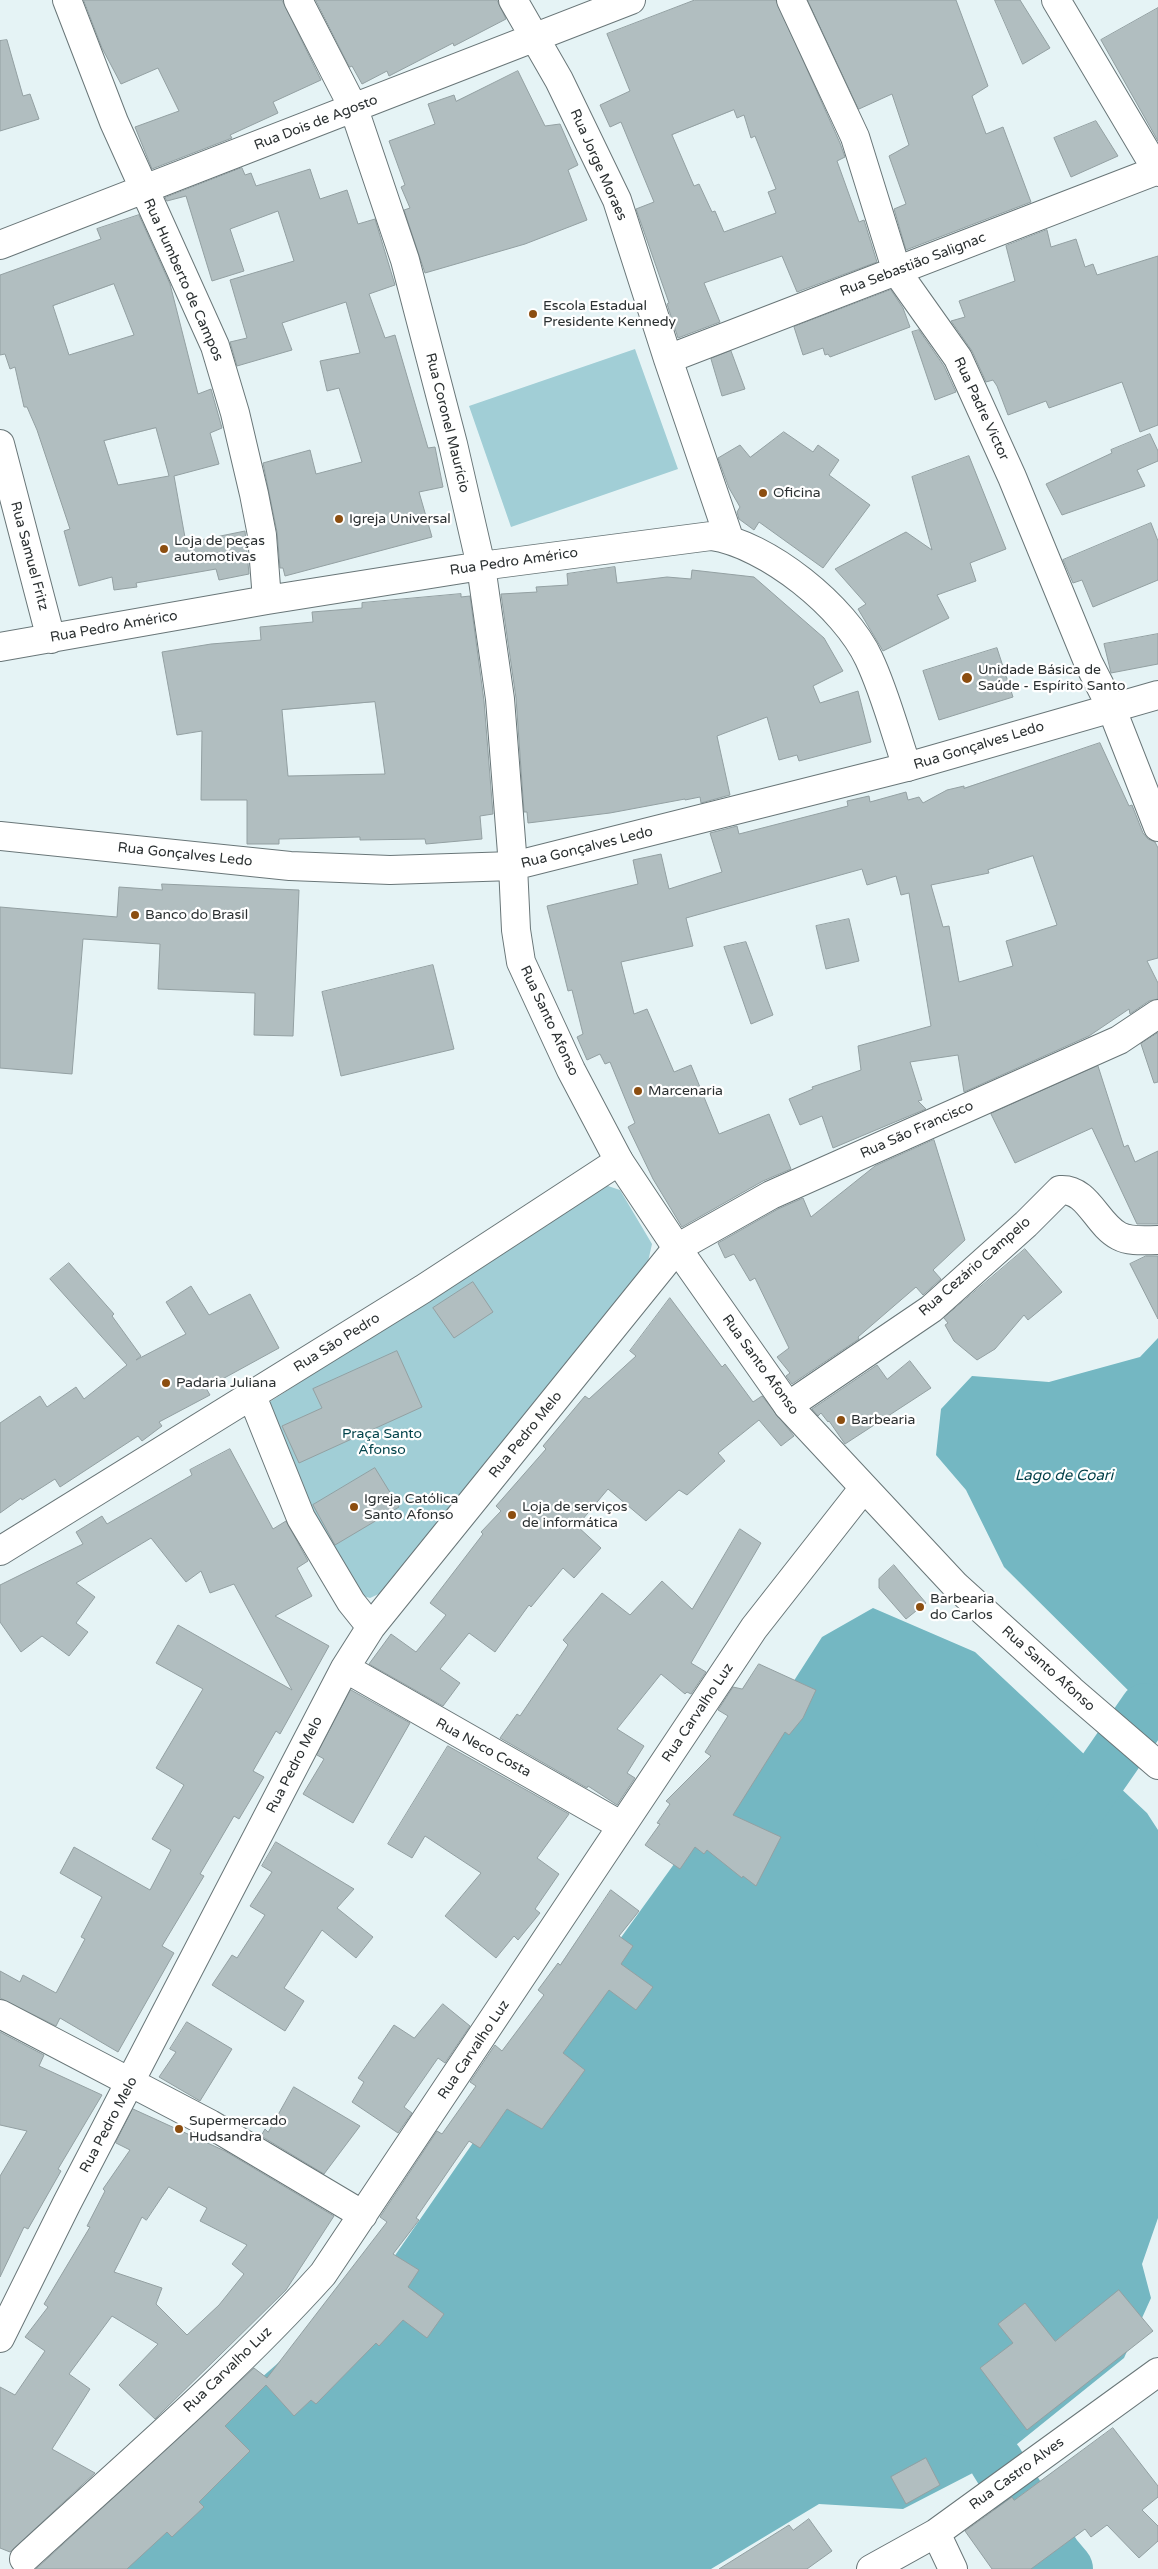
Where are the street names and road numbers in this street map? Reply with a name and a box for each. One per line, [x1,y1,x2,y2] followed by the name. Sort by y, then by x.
[252,92,380,154] street label: Rua Dois de Agosto
[566,107,630,223] street label: Rua Jorge Moraes
[139,196,227,364] street label: Rua Humberto de Campos
[838,229,988,301] street label: Rua Sebastião Salignac
[422,351,472,495] street label: Rua Coronel Maurício
[950,355,1012,463] street label: Rua Padre Victor
[6,500,52,612] street label: Rua Samuel Fritz
[449,545,579,579] street label: Rua Pedro Américo
[49,608,179,646] street label: Rua Pedro Américo
[912,718,1046,774] street label: Rua Gonçalves Ledo
[519,823,655,873] street label: Rua Gonçalves Ledo
[117,840,253,870] street label: Rua Gonçalves Ledo
[516,963,582,1079] street label: Rua Santo Afonso
[858,1097,976,1163] street label: Rua São Francisco
[916,1214,1034,1320] street label: Rua Cezário Campelo
[291,1310,383,1376] street label: Rua São Pedro
[718,1312,802,1418] street label: Rua Santo Afonso
[486,1388,566,1482] street label: Rua Pedro Melo
[998,1623,1098,1715] street label: Rua Santo Afonso
[659,1660,737,1766] street label: Rua Carvalho Luz
[263,1714,327,1816] street label: Rua Pedro Melo
[432,1715,534,1781] street label: Rua Neco Costa
[435,1997,513,2103] street label: Rua Carvalho Luz
[77,2074,141,2176] street label: Rua Pedro Melo
[180,2324,276,2416] street label: Rua Carvalho Luz
[966,2434,1068,2514] street label: Rua Castro Alves

